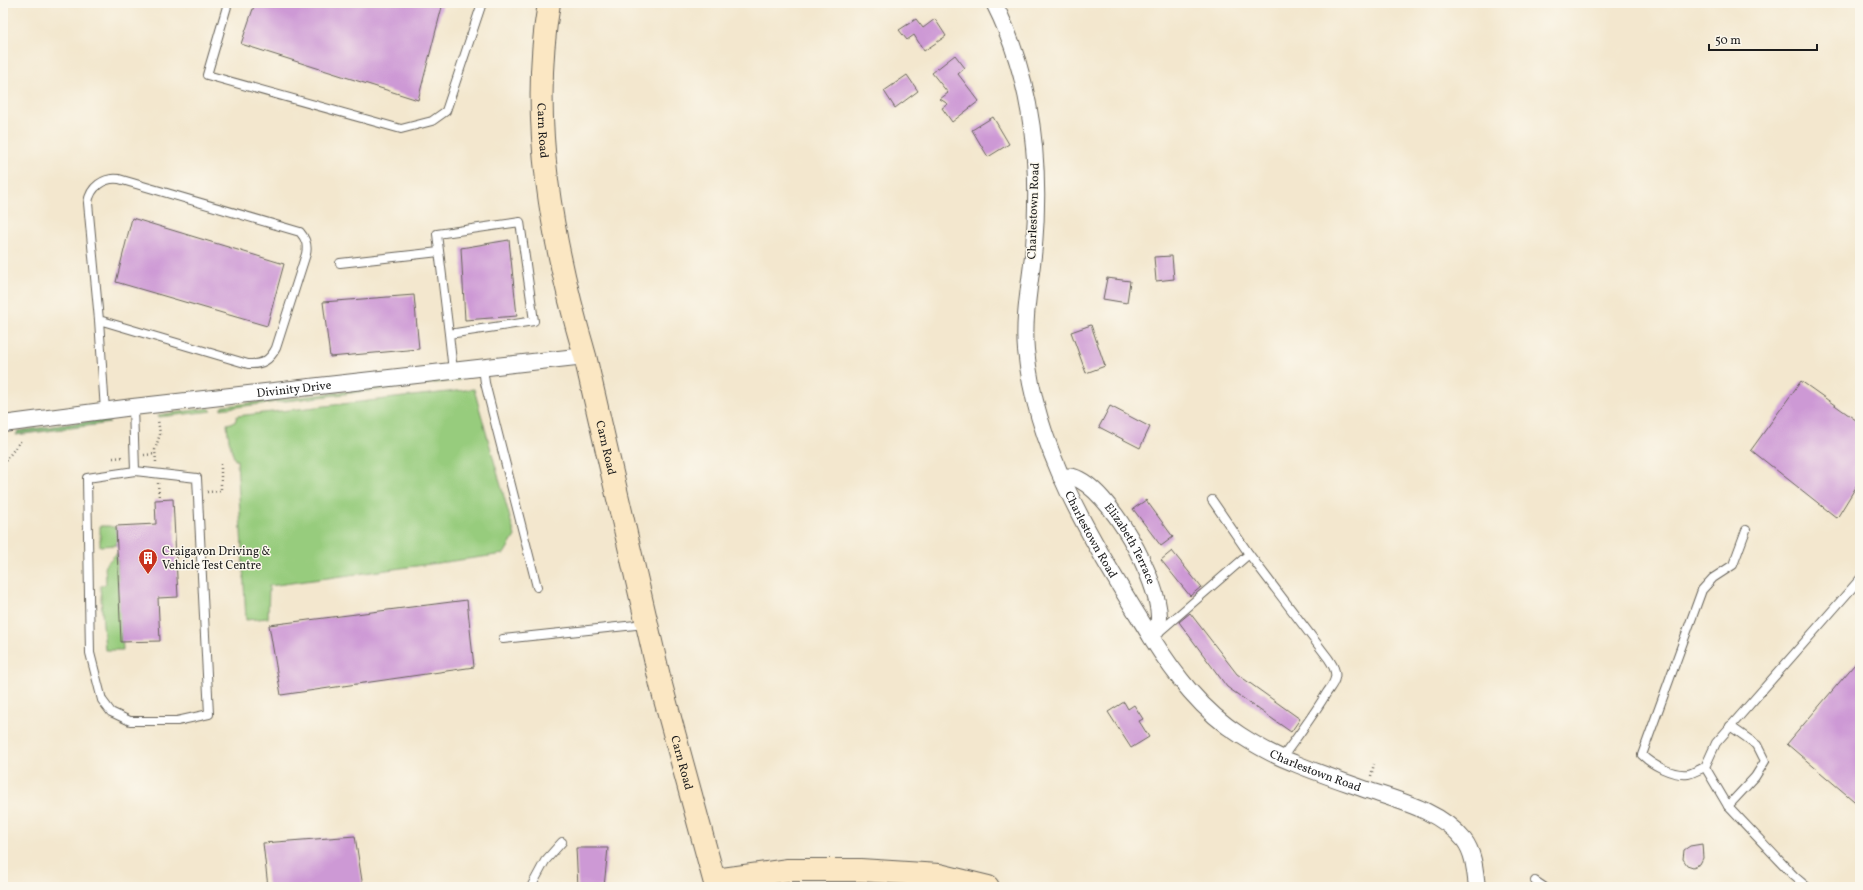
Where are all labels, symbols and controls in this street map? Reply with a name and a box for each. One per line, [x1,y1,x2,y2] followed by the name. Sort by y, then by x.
[1709,26,1817,52] scale bar
[1715,33,1741,49] text: 50 m
[533,103,552,159] street label: Carn Road
[1024,162,1044,260] street label: Charlestown Road
[256,378,333,402] street label: Divinity Drive
[591,419,619,477] street label: Carn Road
[1060,489,1121,582] street label: Charlestown Road
[1100,500,1158,587] street label: Elizabeth Terrace
[162,544,270,574] place label: Craigavon Driving & Vehicle Test Centre
[137,547,159,575] building icon: Craigavon Driving & Vehicle Test Centre
[666,734,696,792] street label: Carn Road
[1267,746,1363,796] street label: Charlestown Road

